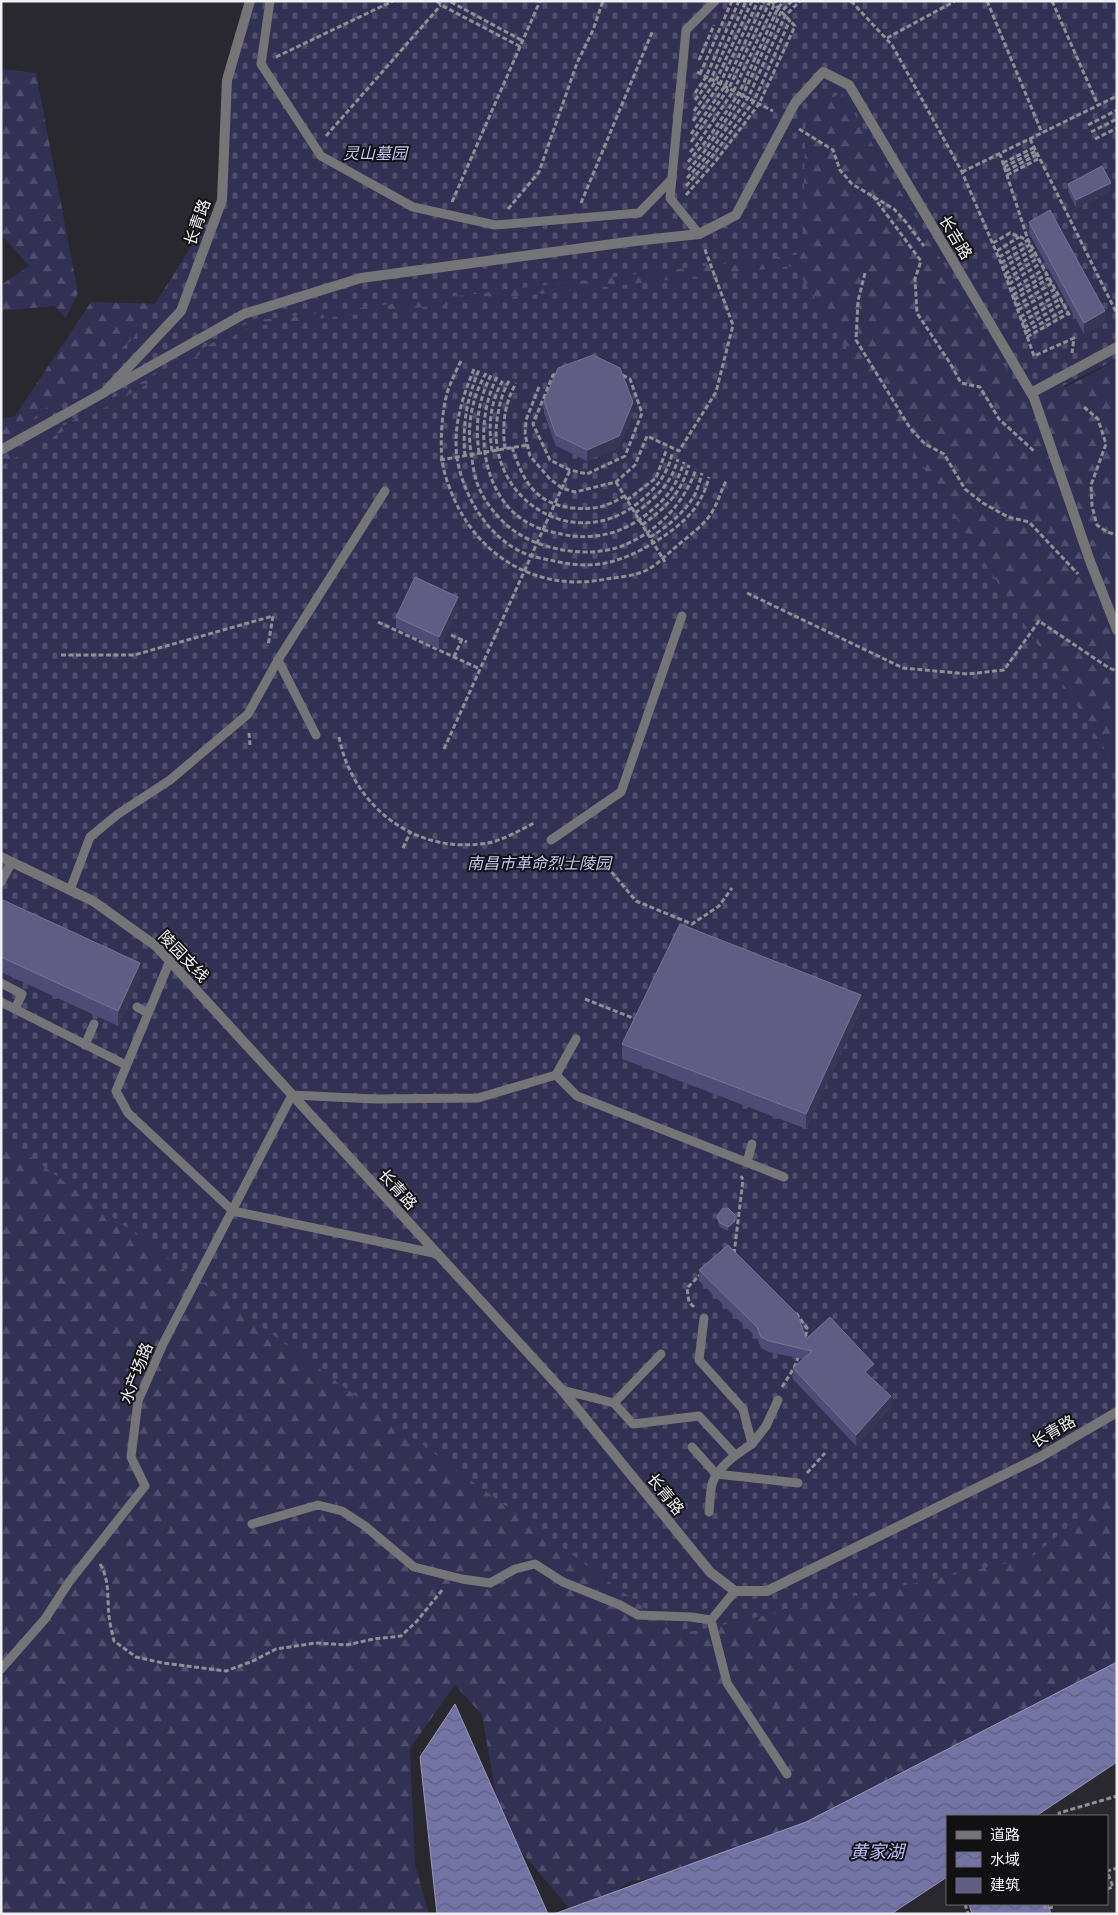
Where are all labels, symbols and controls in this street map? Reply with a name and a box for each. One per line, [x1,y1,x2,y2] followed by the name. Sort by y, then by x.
[343,144,409,163] park label: 灵山墓园
[181,196,214,248] street label: 长青路
[935,212,976,263] street label: 长吉路
[467,854,613,873] park label: 南昌市革命烈士陵园
[155,927,213,986] street label: 陵园支线
[375,1165,421,1214] street label: 长青路
[116,1340,157,1406] street label: 水产场路
[1028,1411,1079,1452] street label: 长青路
[643,1470,688,1519] street label: 长青路
[946,1815,1108,1905] legend
[990,1826,1020,1844] text: 道路
[850,1841,907,1863] water label: 黄家湖
[990,1851,1020,1869] text: 水域
[990,1876,1020,1894] text: 建筑

